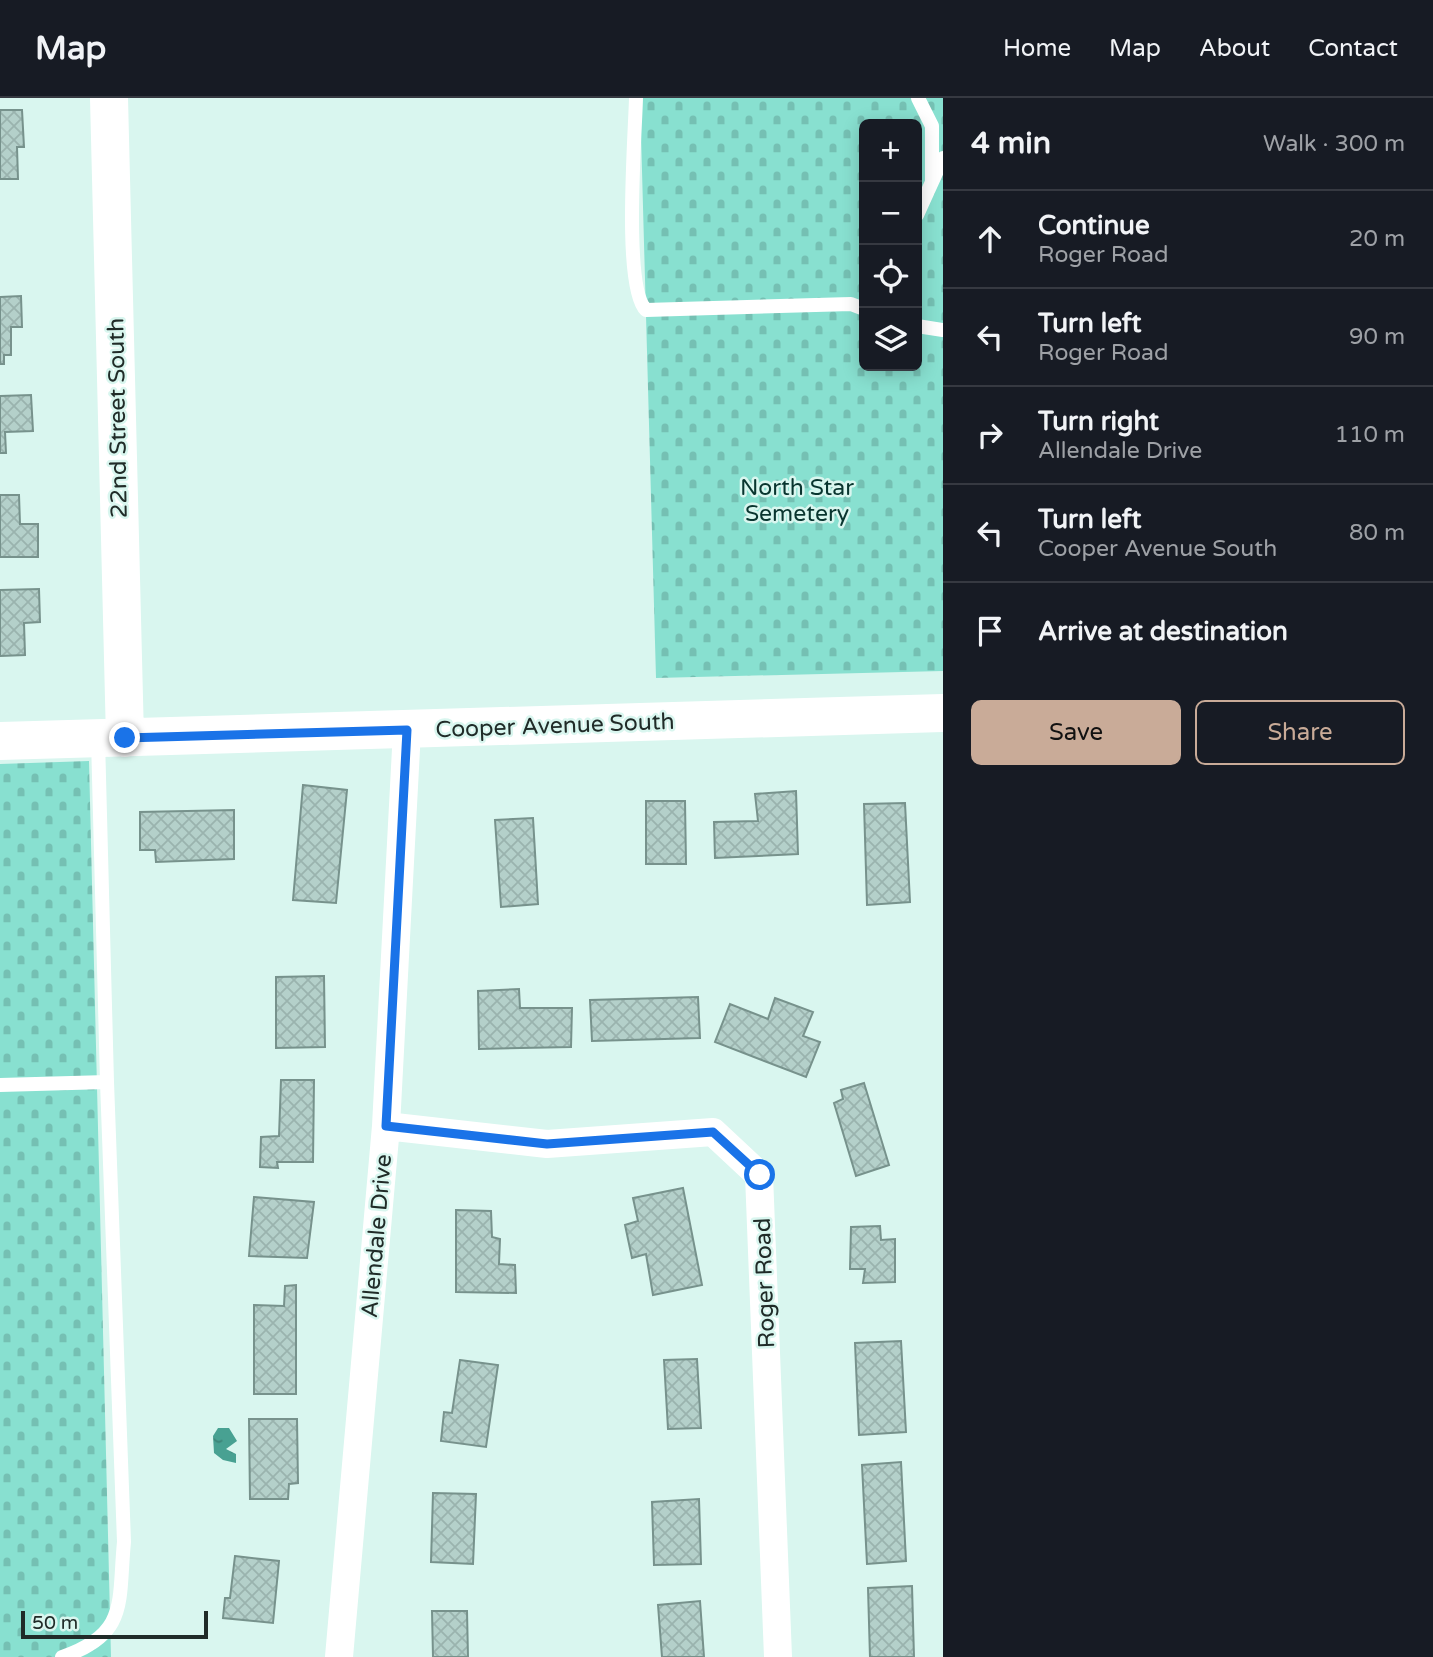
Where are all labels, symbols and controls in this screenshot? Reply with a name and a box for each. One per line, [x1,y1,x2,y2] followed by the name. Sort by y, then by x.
[35,29,106,68] text: Map
[1003,34,1071,63] text: Home
[1109,34,1161,63] text: Map
[1199,34,1270,63] text: About
[1308,34,1398,63] text: Contact
[859,119,922,371] map controls
[859,119,922,182] button: +
[971,125,1051,162] text: 4 min
[1263,130,1405,158] text: Walk · 300 m
[859,182,922,245] button: −
[1038,210,1150,241] text: Continue
[971,220,1009,258] icon: ahead
[1349,225,1405,253] text: 20 m
[1038,241,1168,269] text: Roger Road
[859,245,922,308] button: locate
[859,308,922,371] button: layers
[1038,308,1141,339] text: Turn left
[102,318,134,518] street label: 22nd Street South
[971,318,1009,356] icon: left
[1349,323,1405,351] text: 90 m
[1038,339,1168,367] text: Roger Road
[1038,406,1159,437] text: Turn right
[971,416,1009,454] icon: right
[1335,421,1405,449] text: 110 m
[1038,437,1202,465] text: Allendale Drive
[740,474,854,528] park label: North Star Semetery
[1038,504,1141,535] text: Turn left
[971,514,1009,552] icon: left
[1349,519,1405,547] text: 80 m
[1038,535,1277,563] text: Cooper Avenue South
[971,612,1009,650] icon: arrive
[1038,616,1288,647] text: Arrive at destination
[971,700,1181,765] button: Save
[1195,700,1405,765] button: Share
[435,708,675,744] street label: Cooper Avenue South
[109,722,140,753] route end
[356,1153,398,1319] street label: Allendale Drive
[744,1159,775,1190] route start
[749,1217,781,1349] street label: Roger Road
[21,1608,208,1640] scale bar
[32,1612,78,1634] text: 50 m

